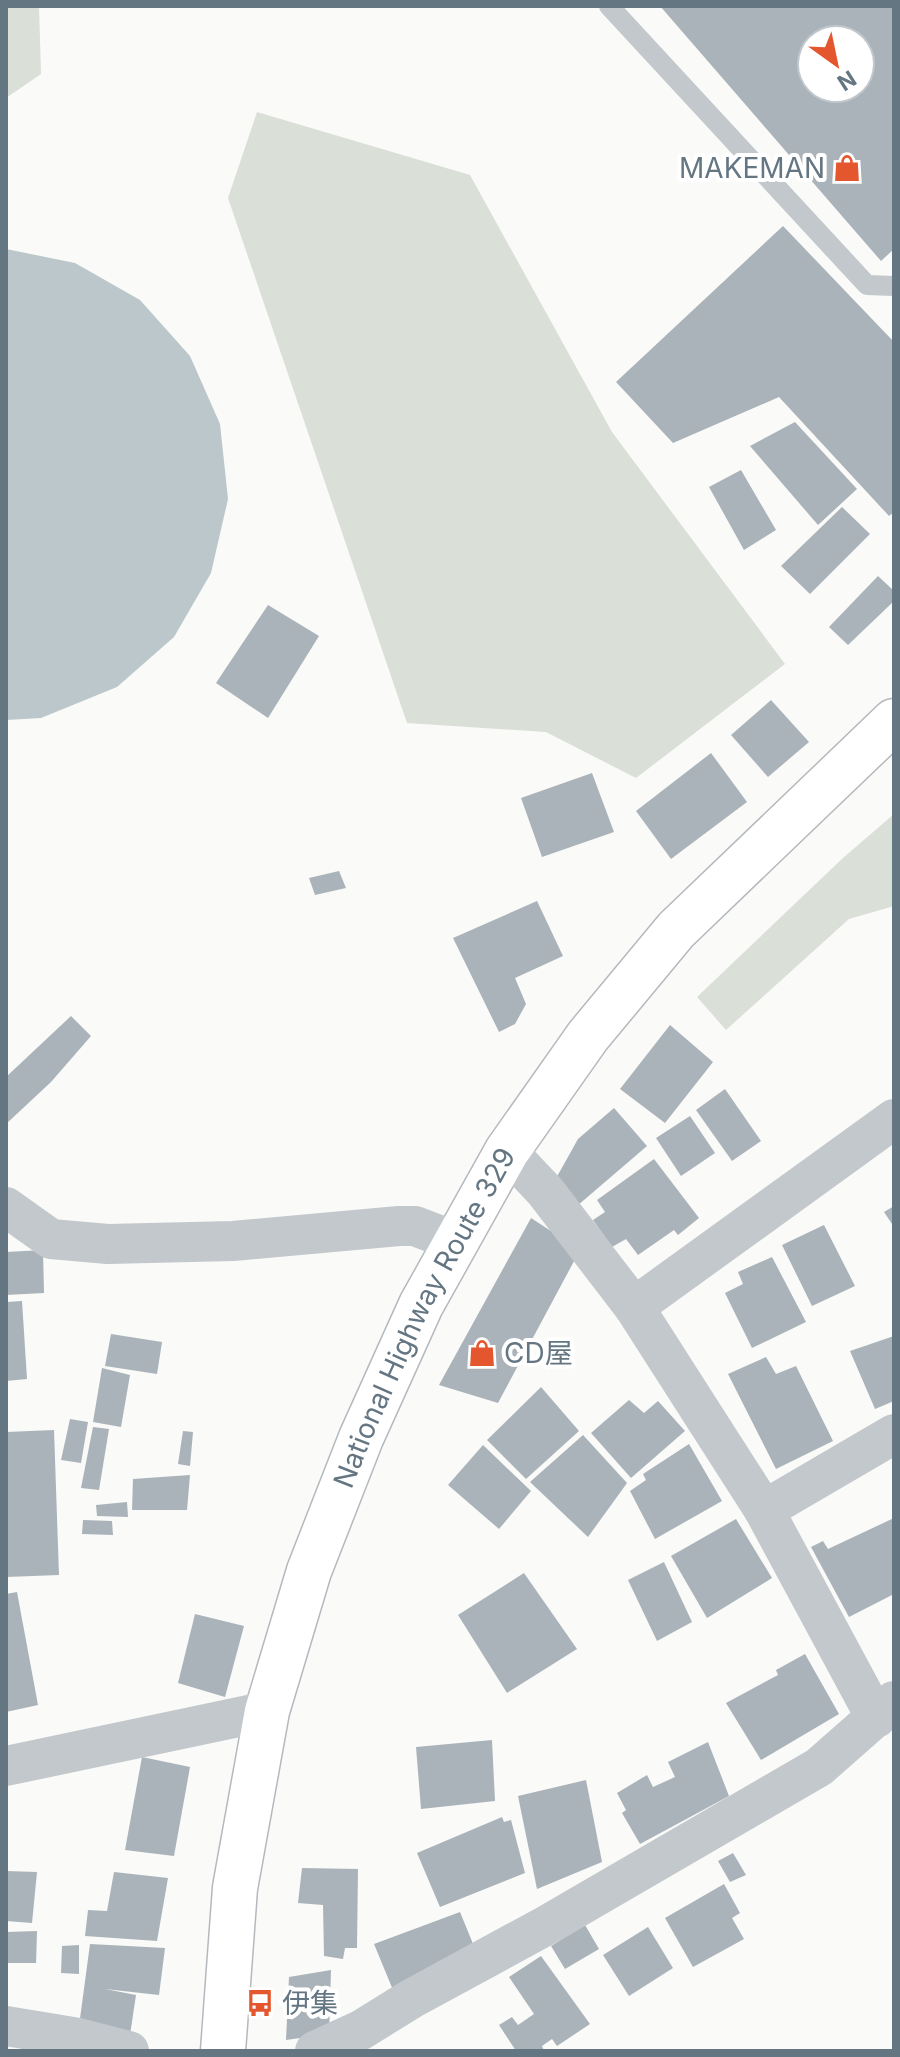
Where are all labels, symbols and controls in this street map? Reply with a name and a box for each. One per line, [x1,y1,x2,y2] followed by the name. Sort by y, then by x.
[796,24,876,104] north arrow
[833,65,861,96] text: N
[679,151,825,185] place label: MAKEMAN
[832,153,862,183] shop icon: MAKEMAN
[326,1142,522,1493] street label: National Highway Route 329
[504,1336,573,1370] place label: CD屋
[467,1338,497,1368] shop icon: CD屋
[282,1986,338,2020] place label: 伊集
[245,1988,275,2018] bus stop icon: 伊集

